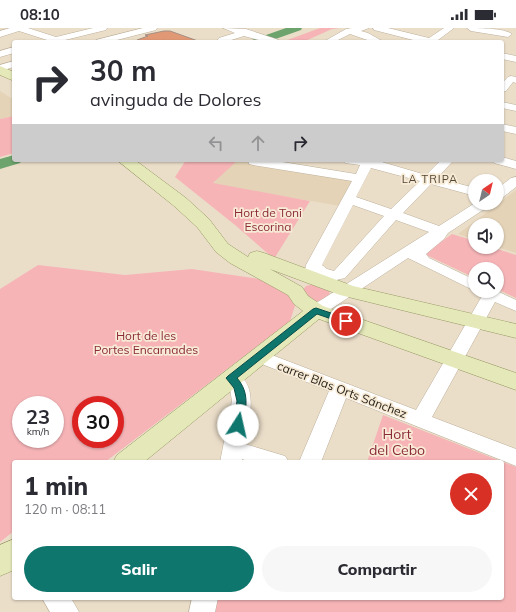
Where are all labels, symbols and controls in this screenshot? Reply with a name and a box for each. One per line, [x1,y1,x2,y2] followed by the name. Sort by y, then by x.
[20,5,60,24] text: 08:10
[90,53,156,88] text: 30 m
[24,56,76,108] icon: right
[90,88,261,111] text: avinguda de Dolores
[205,132,227,154] icon: left
[247,132,269,154] icon: ahead
[289,132,311,154] icon: right
[402,172,458,186] district label: LA TRIPA
[468,174,504,210] north arrow
[468,174,504,298] map controls
[234,205,302,234] park label: Hort de Toni Escorina
[468,218,504,254] button: sound
[468,262,504,298] button: search
[329,304,363,338] pin
[335,310,357,332] icon: arrive
[94,328,198,357] park label: Hort de les Portes Encarnades
[275,358,409,421] street label: carrer Blas Orts Sánchez
[72,396,124,448] speed limit sign: 30
[26,404,50,429] text: 23
[217,404,259,446] position arrow
[27,425,49,438] text: km/h
[369,425,425,459] park label: Hort del Cebo
[24,471,88,501] text: 1 min
[450,473,492,515] button: close
[24,501,106,517] text: 120 m · 08:11
[24,546,254,592] button: Salir
[262,546,492,592] button: Compartir

